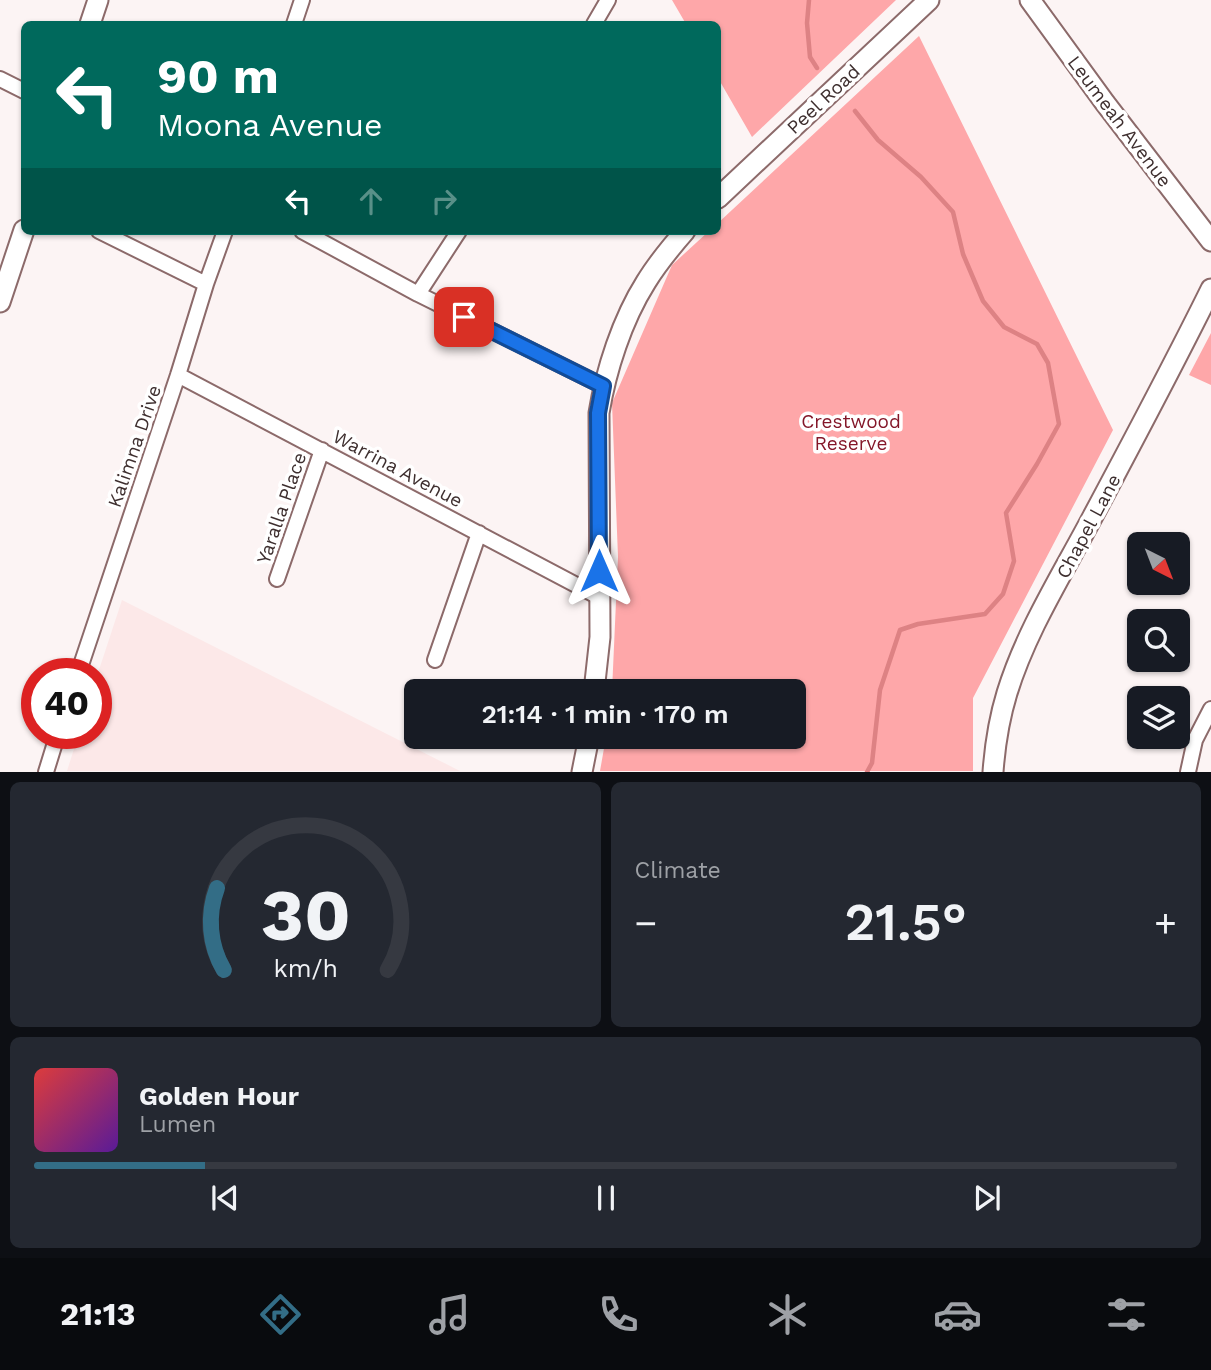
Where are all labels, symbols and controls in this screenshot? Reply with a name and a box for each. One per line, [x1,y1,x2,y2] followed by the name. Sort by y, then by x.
[157,47,279,105] text: 90 m
[42,49,133,140] icon: left
[1063,51,1176,191] street label: Leumeah Avenue
[782,60,865,139] street label: Peel Road
[157,106,382,144] text: Moona Avenue
[279,182,317,220] icon: left
[352,182,390,220] icon: ahead
[425,182,463,220] icon: right
[434,287,494,347] pin
[445,298,483,336] icon: arrive
[103,382,166,510] street label: Kalimna Drive
[801,410,901,455] park label: Crestwood Reserve
[329,425,467,512] street label: Warrina Avenue
[252,449,311,567] street label: Yaralla Place
[1051,470,1126,582] street label: Chapel Lane
[1127,532,1190,595] north arrow
[1127,532,1190,749] map controls
[562,534,636,608] position arrow
[1127,609,1190,672] button: search
[21,658,112,749] speed limit sign: 40
[1127,686,1190,749] button: layers
[481,699,729,729] text: 21:14 · 1 min · 170 m
[635,857,721,884] text: Climate
[260,873,350,959] text: 30
[845,892,967,953] text: 21.5°
[635,901,657,945] text: −
[1154,901,1177,945] text: +
[273,954,337,983] text: km/h
[139,1081,299,1111] text: Golden Hour
[139,1111,216,1138] text: Lumen
[206,1179,244,1217] icon: previous
[587,1179,625,1217] icon: pause
[968,1179,1006,1217] icon: next
[256,1290,305,1339] icon: directions
[425,1290,474,1339] icon: music
[594,1290,643,1339] icon: phone
[763,1290,812,1339] icon: climate
[933,1290,982,1339] icon: car
[1102,1290,1151,1339] icon: filters
[60,1295,135,1333] text: 21:13

